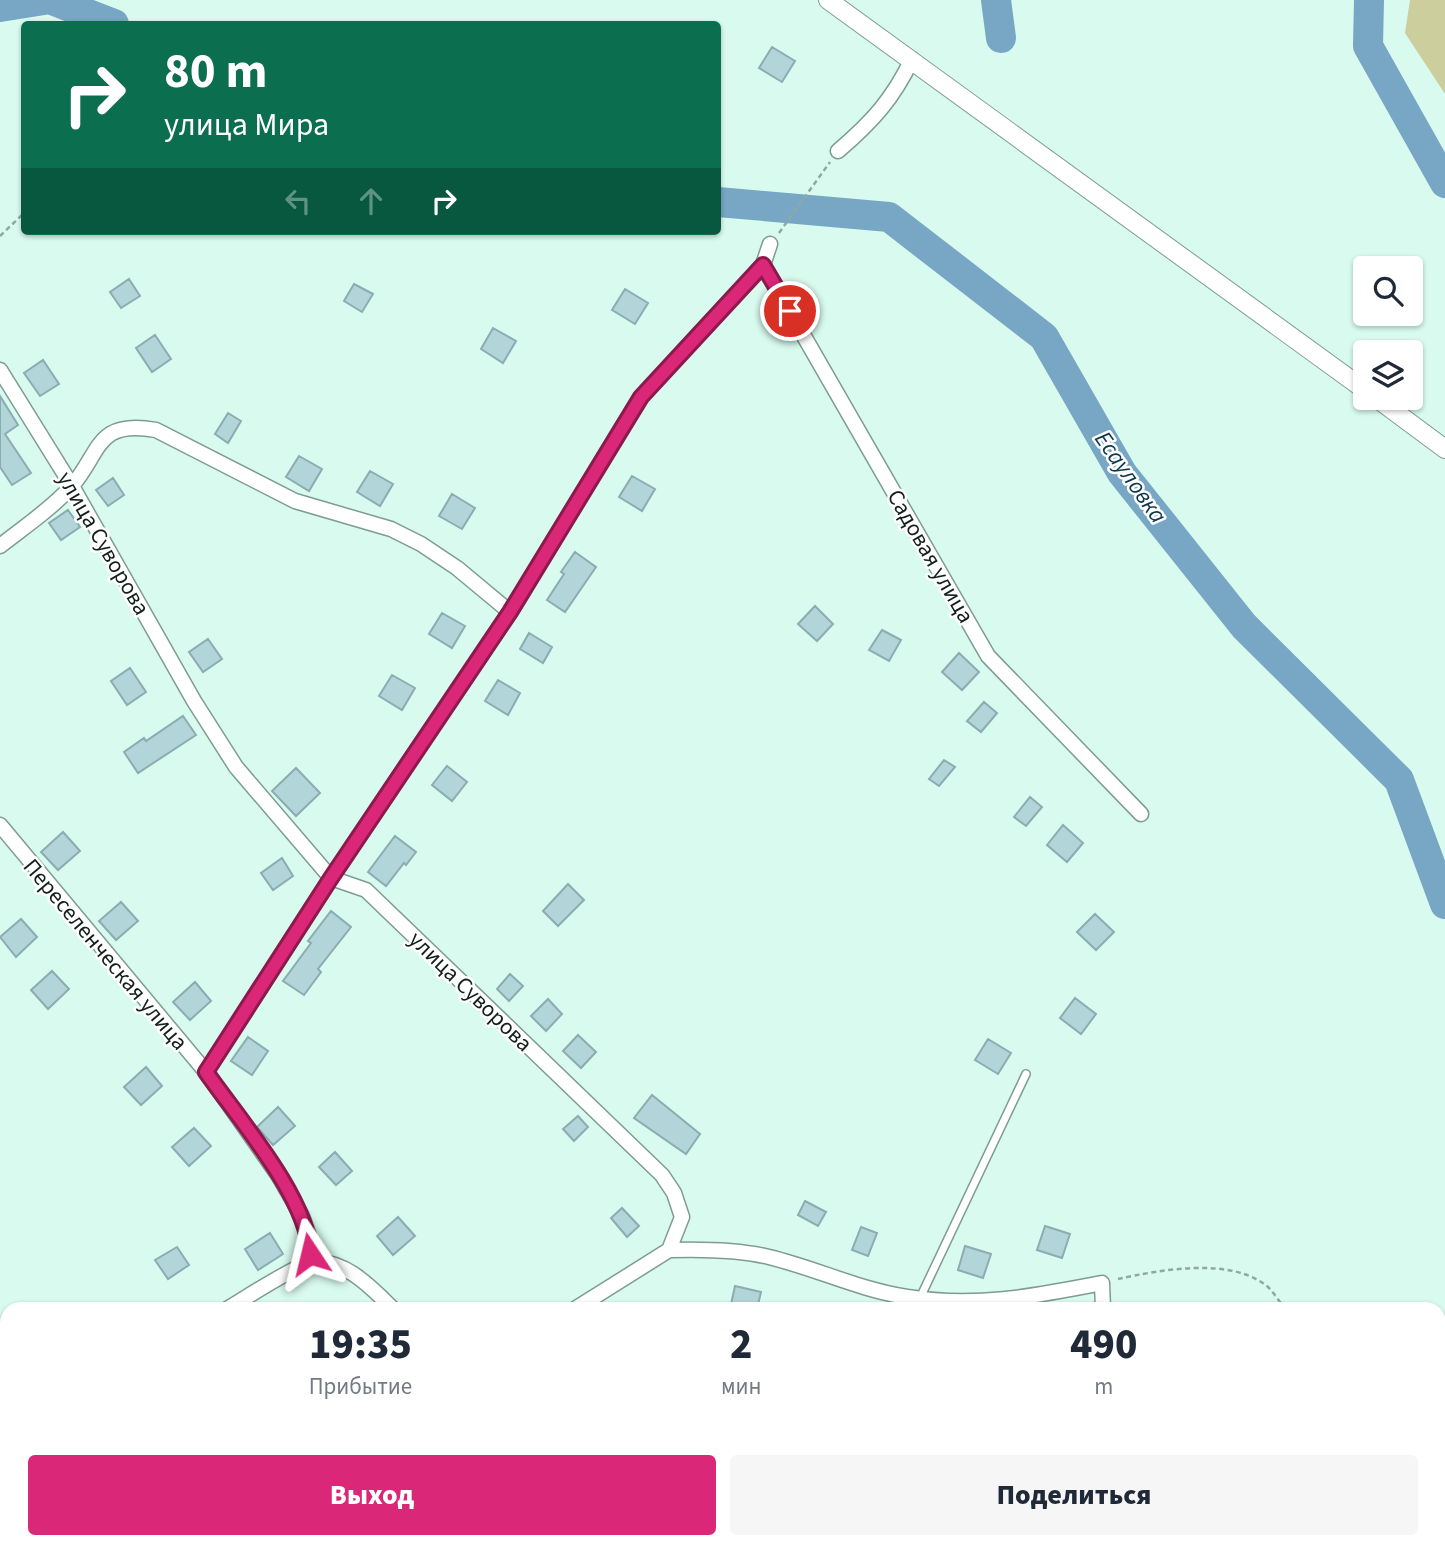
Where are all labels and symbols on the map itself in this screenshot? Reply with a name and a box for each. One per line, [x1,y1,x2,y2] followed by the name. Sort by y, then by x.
[760,281,820,341] pin
[1086,424,1175,531] water label: Есауловка
[49,465,158,621] street label: улица Суворова
[879,483,982,629] street label: Садовая улица
[15,851,196,1057] street label: Переселенческая улица
[401,924,540,1059] street label: улица Суворова
[273,1217,347,1291] position arrow

